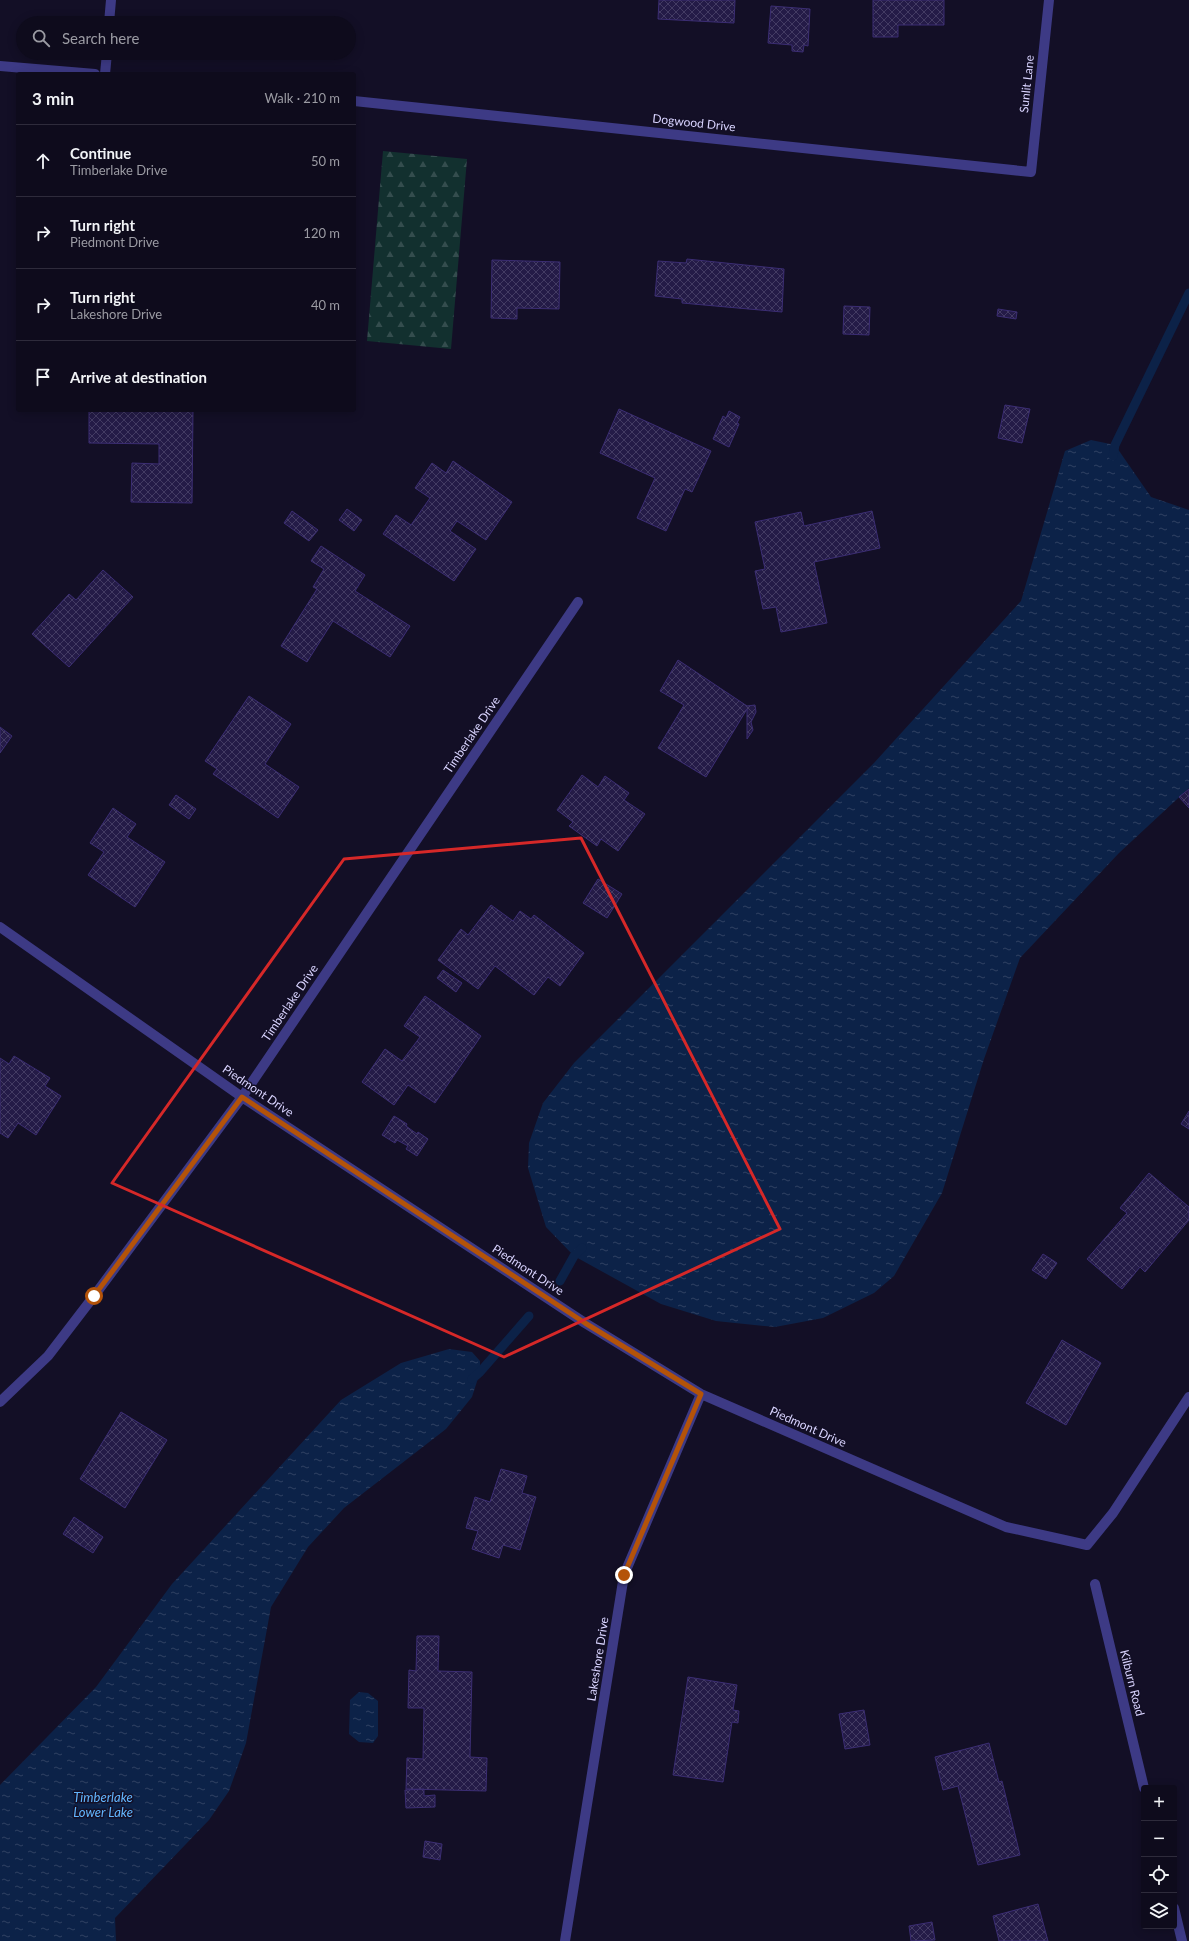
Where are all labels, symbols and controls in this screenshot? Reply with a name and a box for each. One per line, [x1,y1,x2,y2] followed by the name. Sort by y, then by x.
[16,16,356,60] search box
[30,27,52,49] icon: search
[62,29,139,47] text: Search here
[1016,54,1037,114] street label: Sunlit Lane
[32,88,74,109] text: 3 min
[264,90,340,106] text: Walk · 210 m
[652,111,736,134] street label: Dogwood Drive
[70,144,131,162] text: Continue
[32,150,54,172] icon: ahead
[311,153,340,169] text: 50 m
[70,162,167,178] text: Timberlake Drive
[70,216,135,234] text: Turn right
[32,222,54,244] icon: right
[303,225,340,241] text: 120 m
[70,234,159,250] text: Piedmont Drive
[70,288,135,306] text: Turn right
[32,294,54,316] icon: right
[311,297,340,313] text: 40 m
[70,306,162,322] text: Lakeshore Drive
[32,366,54,388] icon: arrive
[70,368,207,386] text: Arrive at destination
[440,693,503,776] street label: Timberlake Drive
[258,961,321,1044] street label: Timberlake Drive
[220,1061,297,1120] street label: Piedmont Drive
[490,1241,567,1298] street label: Piedmont Drive
[85,1287,103,1305] route start
[768,1403,849,1450] street label: Piedmont Drive
[615,1566,633,1584] route end
[583,1616,612,1702] street label: Lakeshore Drive
[1117,1648,1148,1718] street label: Kilburn Road
[1141,1785,1177,1929] map controls
[1141,1785,1177,1821] button: +
[73,1789,133,1820] water label: Timberlake Lower Lake
[1141,1821,1177,1857] button: −
[1141,1857,1177,1893] button: locate
[1141,1893,1177,1929] button: layers

